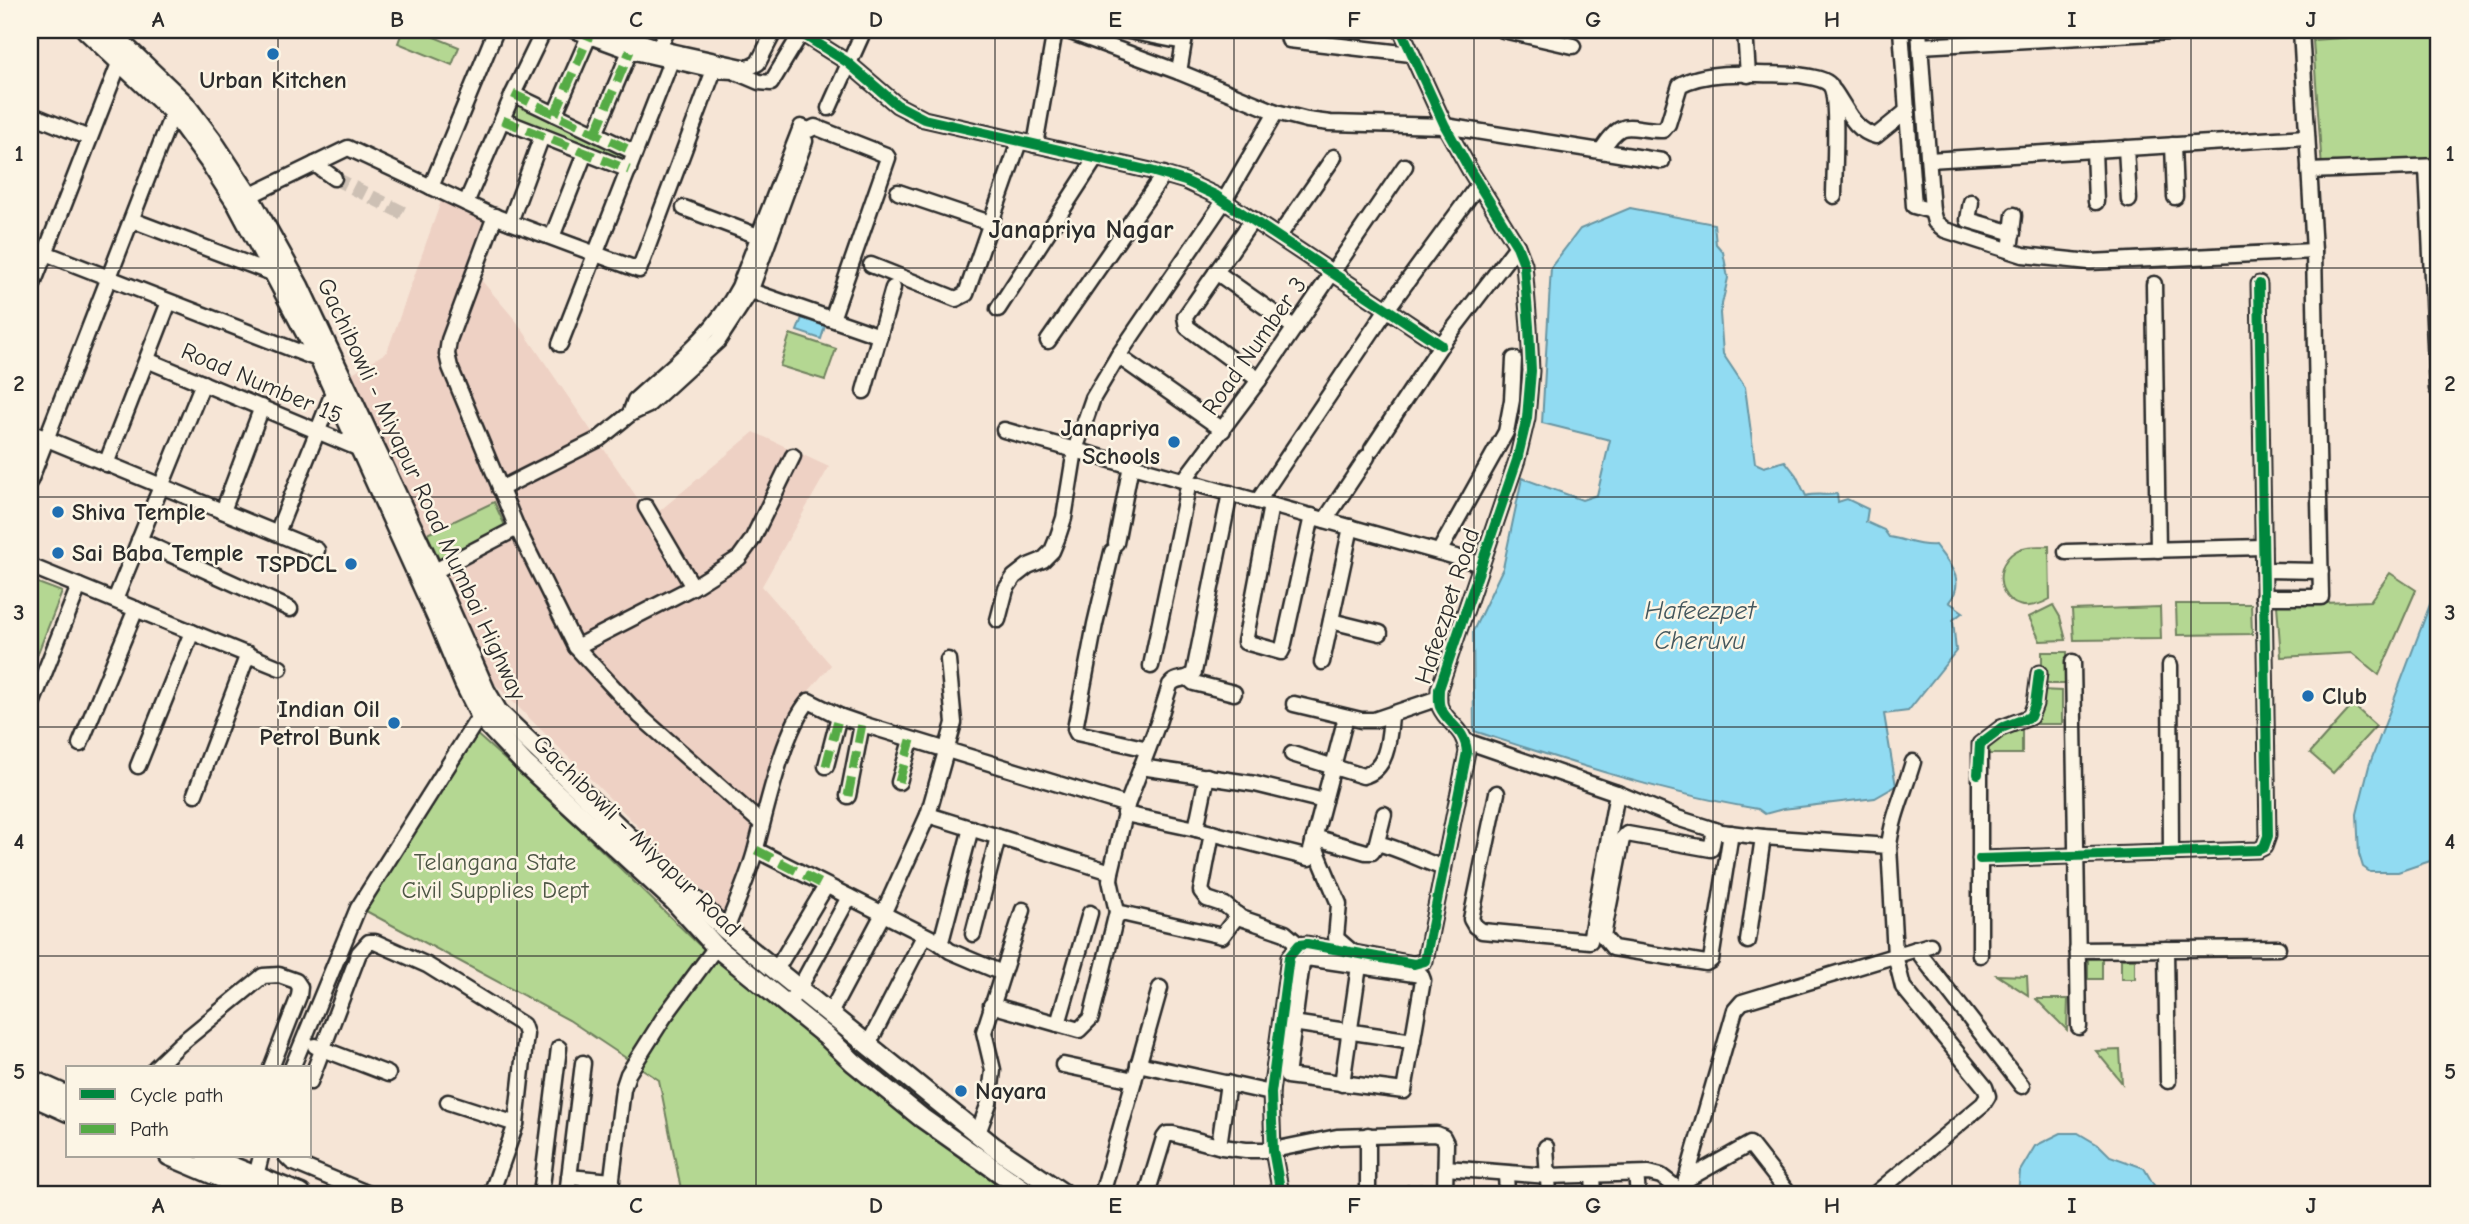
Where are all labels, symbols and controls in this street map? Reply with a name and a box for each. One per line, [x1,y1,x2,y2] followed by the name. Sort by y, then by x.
[152,6,165,33] text: A
[390,6,404,33] text: B
[629,6,643,33] text: C
[869,6,883,33] text: D
[1108,6,1122,33] text: E
[1347,6,1361,33] text: F
[1585,6,1601,33] text: G
[1824,6,1840,33] text: H
[2067,6,2077,33] text: I
[2306,6,2317,33] text: J
[265,46,281,62] marker: Urban Kitchen
[199,66,347,94] place label: Urban Kitchen
[14,140,24,167] text: 1
[2445,140,2455,167] text: 1
[988,215,1174,245] district label: Janapriya Nagar
[1196,271,1312,421] street label: Road Number 3
[312,273,533,705] street label: Gachibowli - Miyapur Road Mumbai Highway
[177,336,347,430] street label: Road Number 15
[13,370,25,397] text: 2
[2444,370,2456,397] text: 2
[1060,414,1160,470] place label: Janapriya Schools
[1166,434,1182,450] marker: Janapriya Schools
[72,498,206,526] place label: Shiva Temple
[50,504,66,520] marker: Shiva Temple
[1409,525,1485,687] street label: Hafeezpet Road
[72,539,244,567] place label: Sai Baba Temple
[50,545,66,561] marker: Sai Baba Temple
[256,550,337,578] place label: TSPDCL
[343,556,359,572] marker: TSPDCL
[1644,596,1757,656] water label: Hafeezpet Cheruvu
[13,599,25,626] text: 3
[2444,599,2456,626] text: 3
[2322,682,2367,710] place label: Club
[2300,688,2316,704] marker: Club
[259,695,380,751] place label: Indian Oil Petrol Bunk
[386,715,402,731] marker: Indian Oil Petrol Bunk
[527,729,747,943] street label: Gachibowli - Miyapur Road
[14,828,25,855] text: 4
[2445,828,2456,855] text: 4
[401,848,590,904] park label: Telangana State Civil Supplies Dept
[13,1058,25,1085] text: 5
[2444,1058,2456,1085] text: 5
[66,1066,312,1158] legend
[975,1077,1047,1105] place label: Nayara
[130,1083,223,1107] text: Cycle path
[953,1083,969,1099] marker: Nayara
[130,1117,169,1141] text: Path
[152,1192,165,1219] text: A
[390,1192,404,1219] text: B
[629,1192,643,1219] text: C
[869,1192,883,1219] text: D
[1108,1192,1122,1219] text: E
[1347,1192,1361,1219] text: F
[1585,1192,1601,1219] text: G
[1824,1192,1840,1219] text: H
[2067,1192,2077,1219] text: I
[2306,1192,2317,1219] text: J

